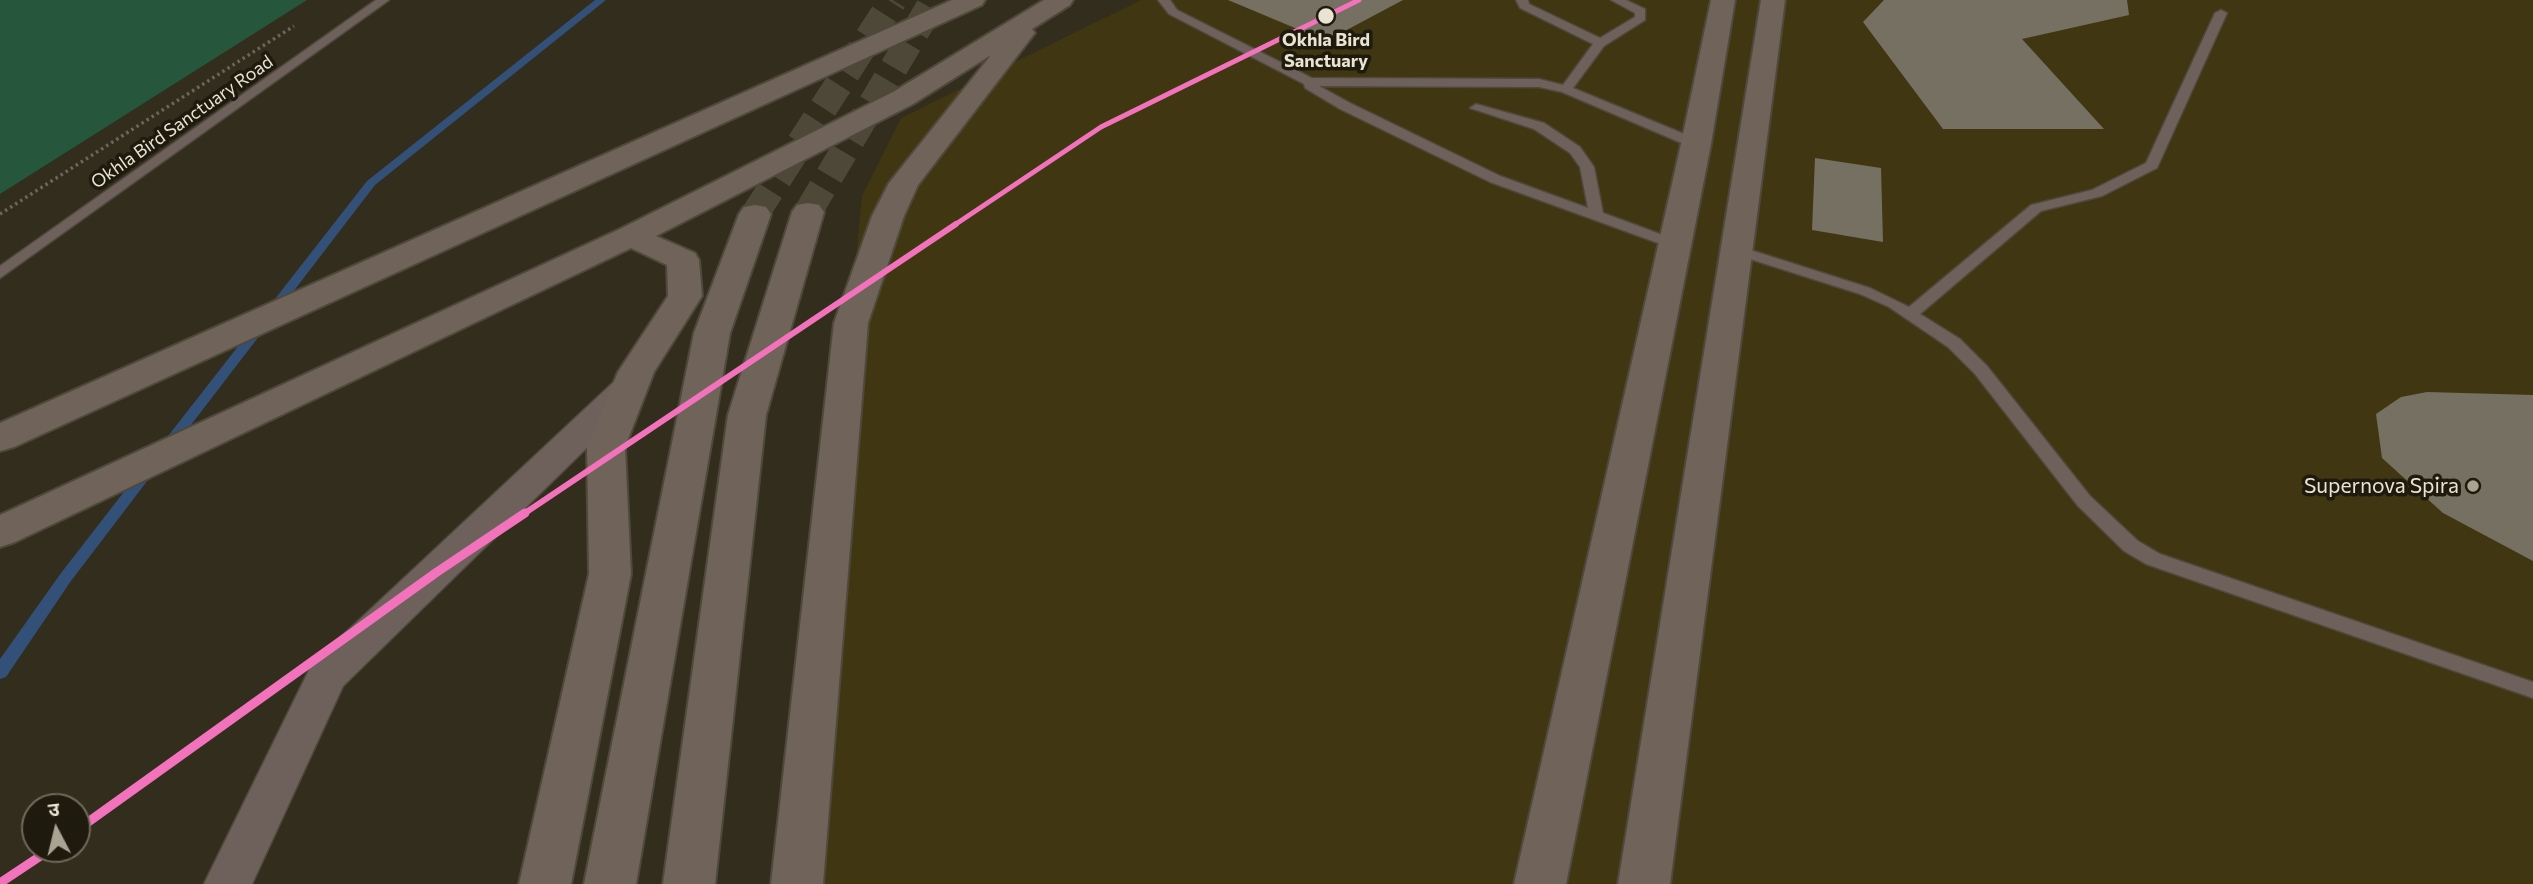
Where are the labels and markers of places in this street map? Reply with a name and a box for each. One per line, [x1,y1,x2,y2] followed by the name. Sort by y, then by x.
[1316,6,1336,26] marker: Okhla Bird Sanctuary
[1282,29,1370,72] place label: Okhla Bird Sanctuary
[2304,473,2459,499] place label: Supernova Spira
[2465,478,2481,494] marker: Supernova Spira

